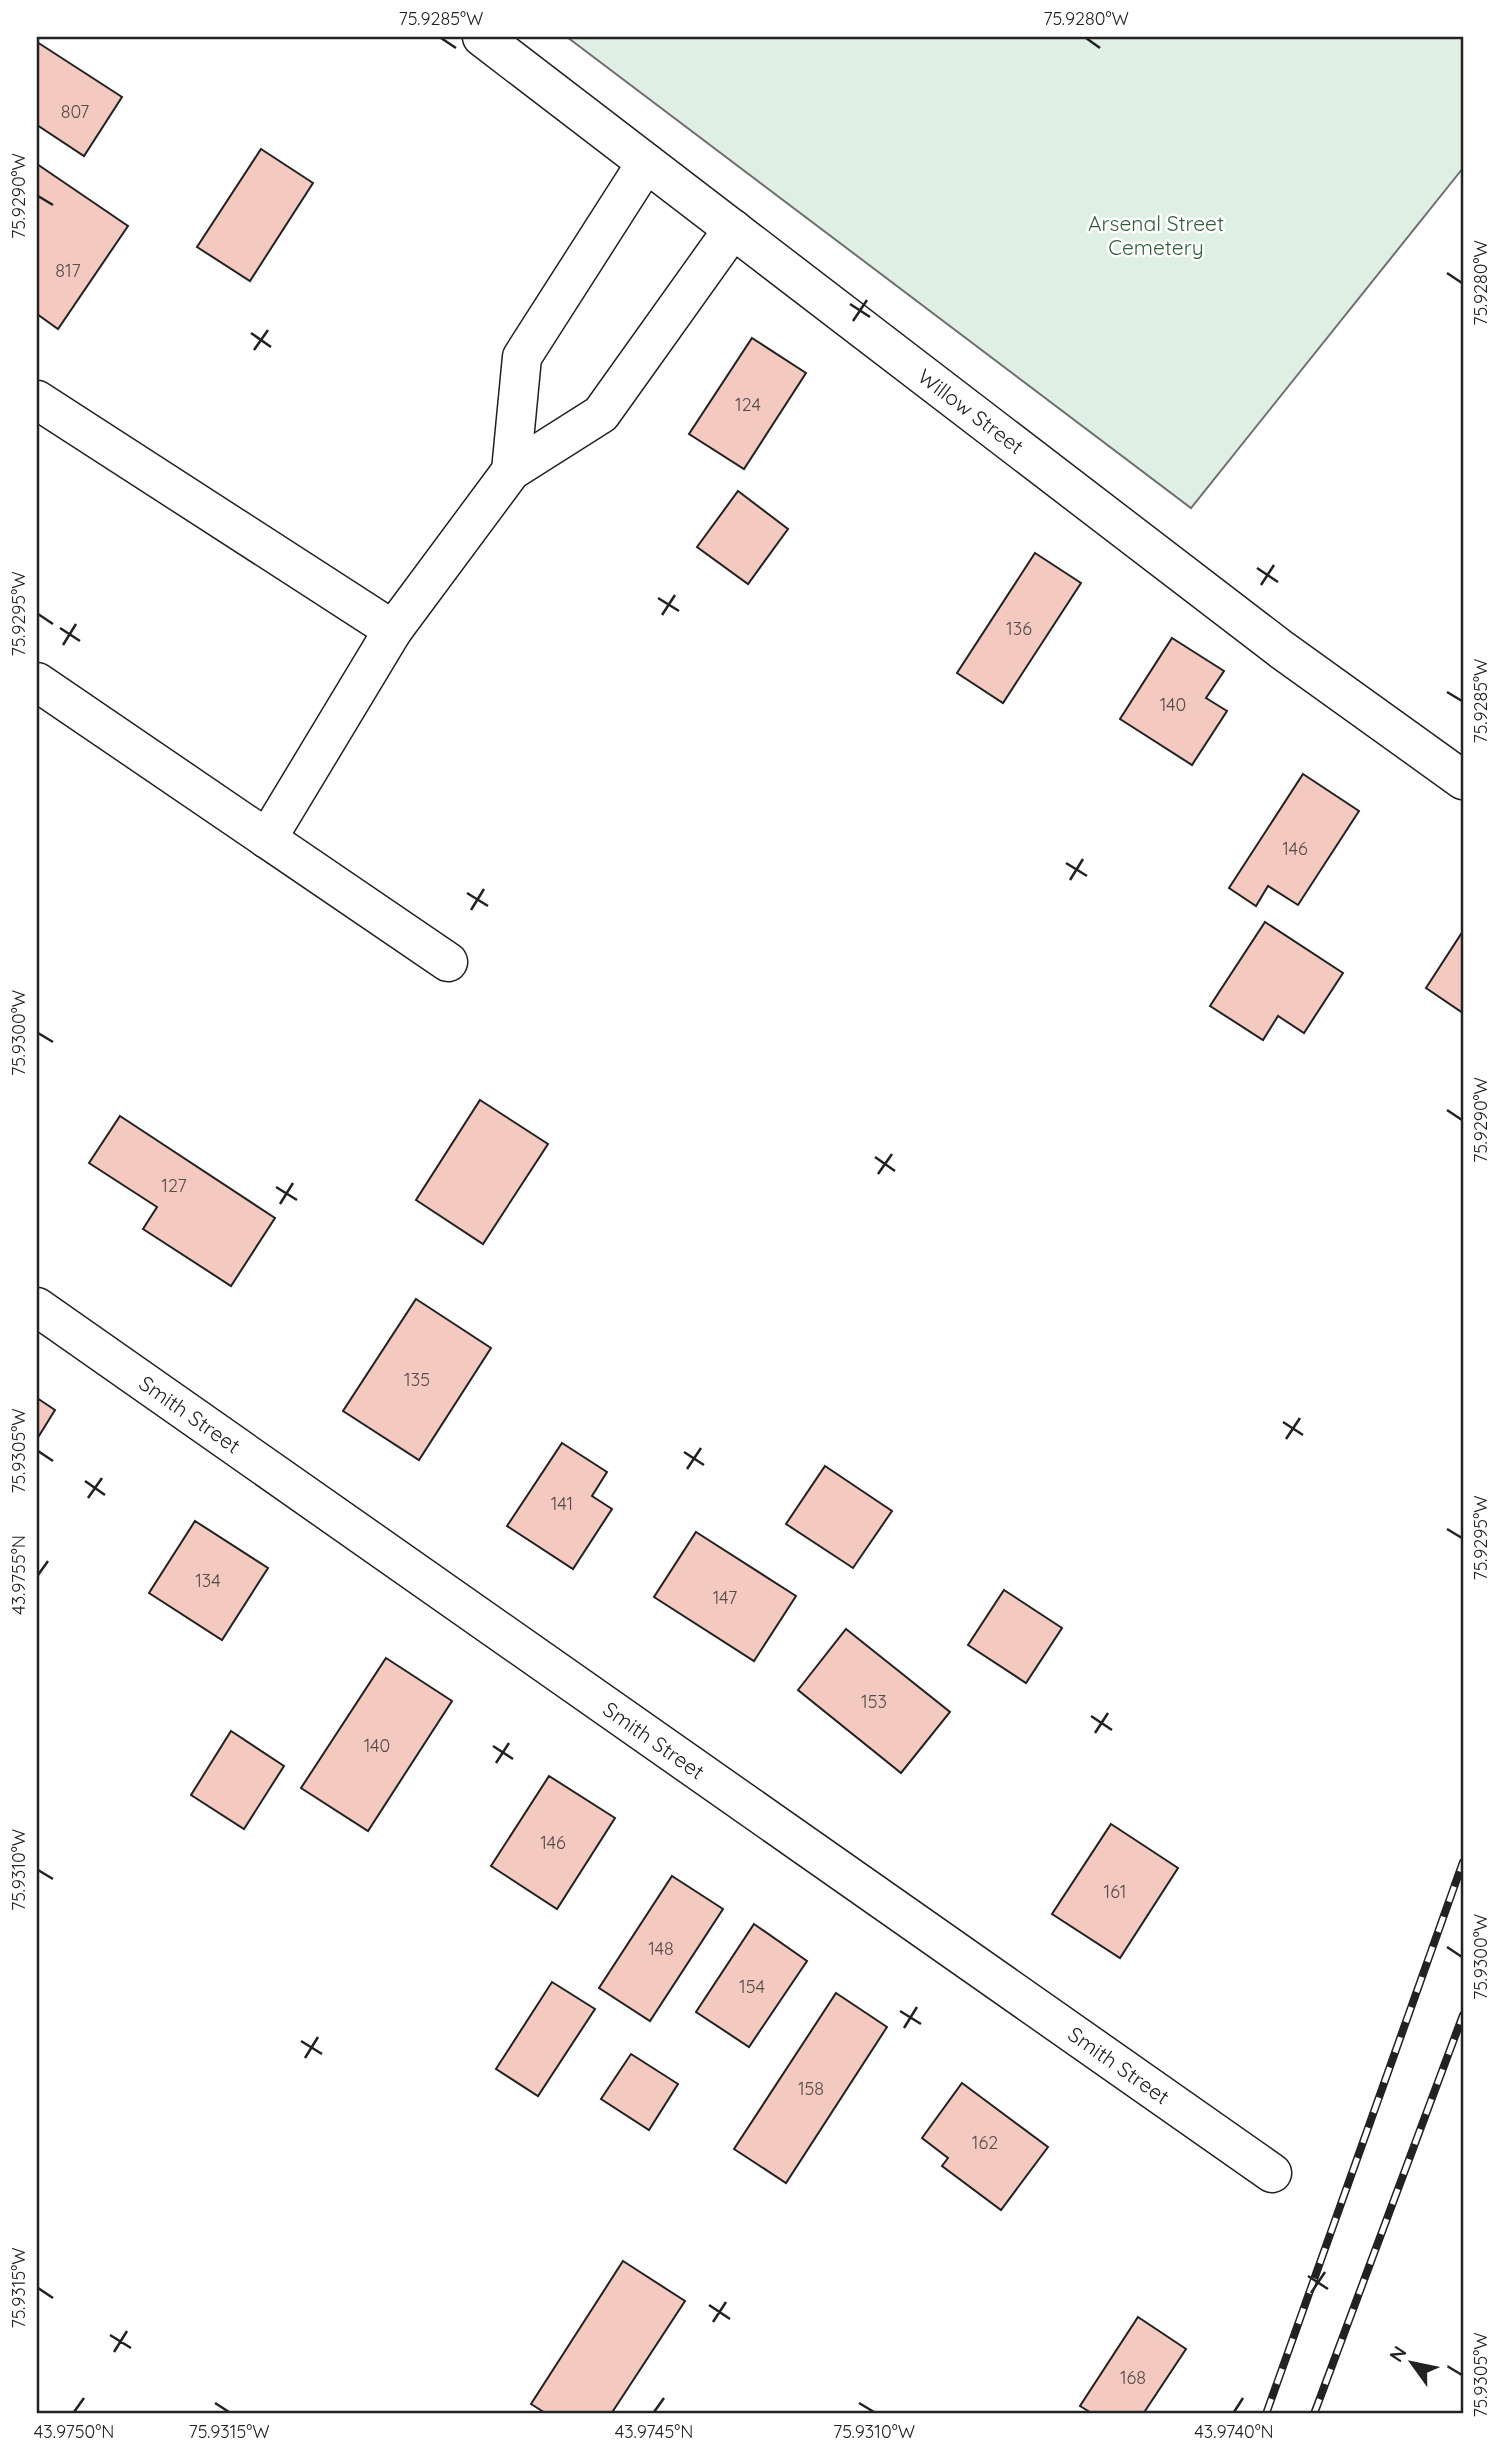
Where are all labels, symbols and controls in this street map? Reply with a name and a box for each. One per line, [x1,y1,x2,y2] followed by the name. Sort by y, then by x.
[399,7,483,30] text: 75.9285°W
[1043,7,1129,30] text: 75.9280°W
[61,100,89,123] house number: 807
[7,153,30,239] text: 75.9290°W
[1088,210,1224,260] park label: Arsenal Street Cemetery
[1469,240,1492,326] text: 75.9280°W
[55,259,81,282] house number: 817
[913,363,1029,459] street label: Willow Street
[735,393,761,416] house number: 124
[7,571,30,657] text: 75.9295°W
[1006,617,1032,640] house number: 136
[1469,659,1492,743] text: 75.9285°W
[1160,693,1186,716] house number: 140
[1282,837,1308,860] house number: 146
[7,990,30,1076] text: 75.9300°W
[1469,1077,1492,1163] text: 75.9290°W
[161,1174,187,1197] house number: 127
[404,1368,430,1391] house number: 135
[134,1370,246,1458] street label: Smith Street
[7,1408,30,1494] text: 75.9305°W
[551,1492,573,1515] house number: 141
[1469,1495,1492,1581] text: 75.9295°W
[7,1535,30,1615] text: 43.9755°N
[195,1569,221,1592] house number: 134
[713,1586,737,1609] house number: 147
[861,1690,887,1713] house number: 153
[598,1696,710,1784] street label: Smith Street
[364,1734,390,1757] house number: 140
[7,1829,30,1911] text: 75.9310°W
[540,1831,566,1854] house number: 146
[1104,1880,1126,1903] house number: 161
[1469,1914,1492,2000] text: 75.9300°W
[648,1937,674,1960] house number: 148
[739,1975,765,1998] house number: 154
[1063,2021,1175,2109] street label: Smith Street
[798,2077,824,2100] house number: 158
[972,2131,998,2154] house number: 162
[7,2247,30,2329] text: 75.9315°W
[1378,2328,1448,2398] north arrow
[1469,2332,1492,2418] text: 75.9305°W
[1384,2341,1412,2366] text: N
[1120,2366,1146,2389] house number: 168
[34,2420,114,2443] text: 43.9750°N
[188,2420,270,2443] text: 75.9315°W
[615,2420,693,2443] text: 43.9745°N
[833,2420,915,2443] text: 75.9310°W
[1194,2420,1274,2443] text: 43.9740°N

